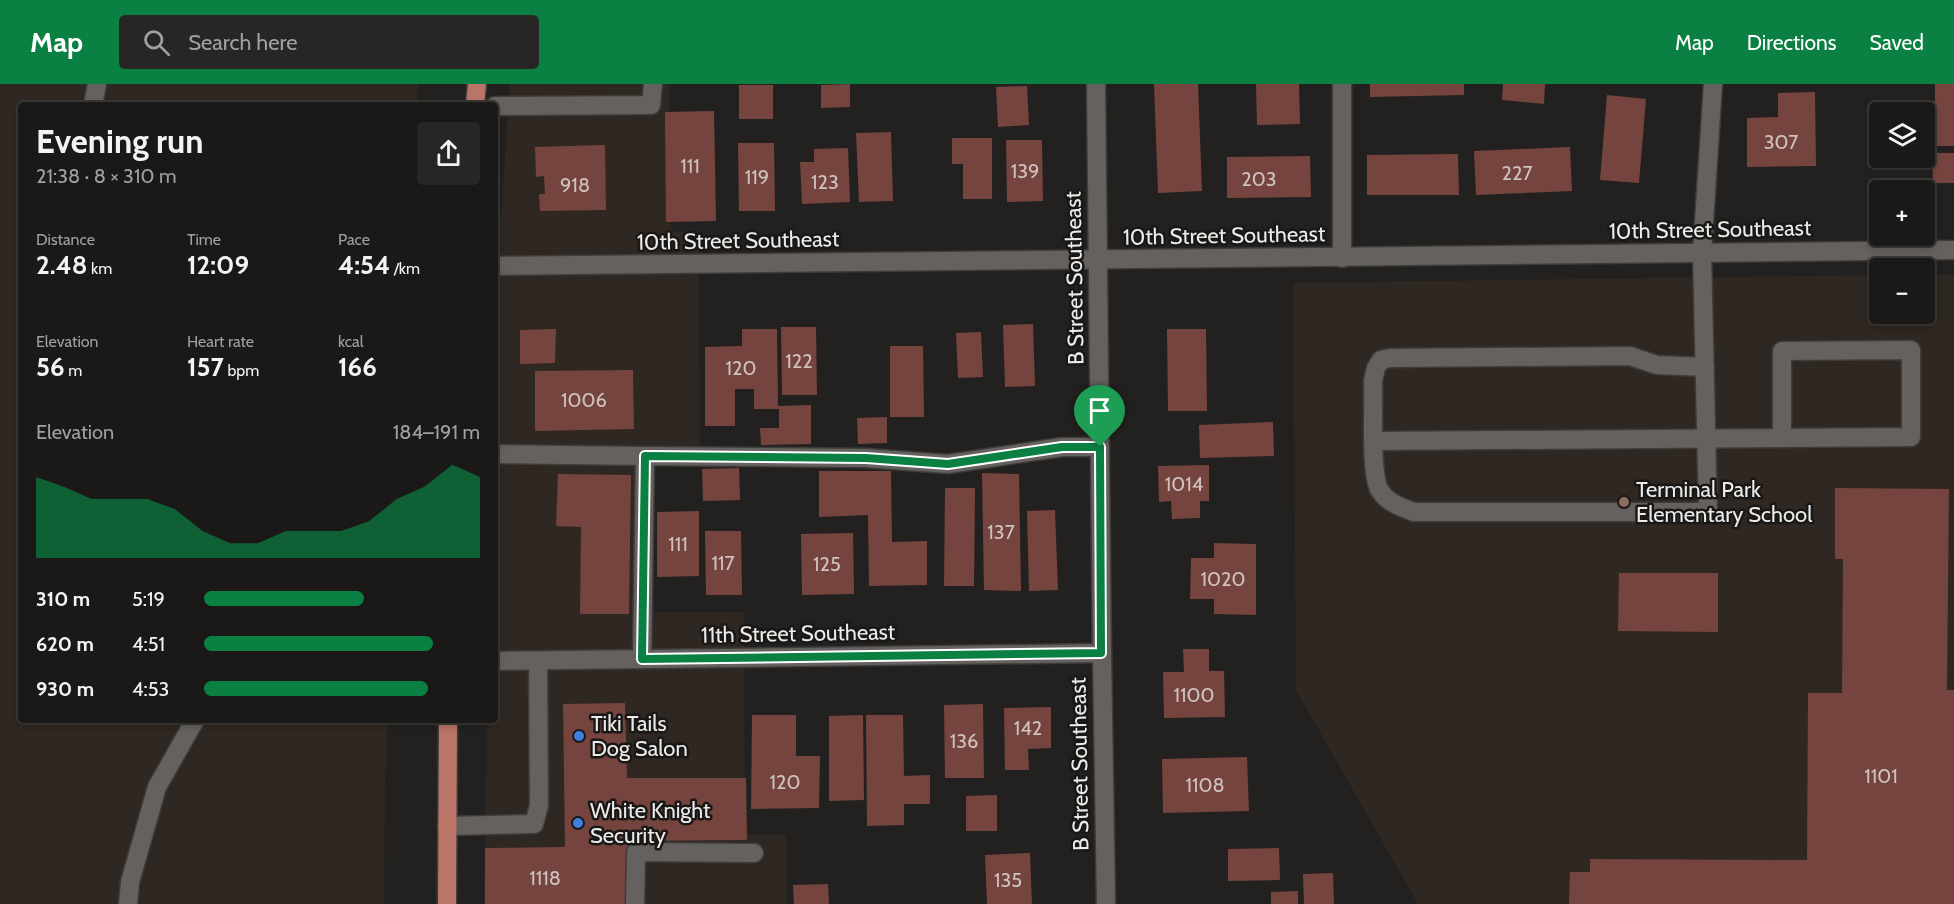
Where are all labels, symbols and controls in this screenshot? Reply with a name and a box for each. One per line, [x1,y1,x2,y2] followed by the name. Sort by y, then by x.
[119,15,539,69] search box
[30,25,83,59] text: Map
[140,26,173,59] icon: search
[188,29,297,56] text: Search here
[1675,30,1714,55] text: Map
[1747,30,1836,55] text: Directions
[1869,30,1924,55] text: Saved
[1869,102,1935,324] map controls
[1869,102,1935,168] button: layers
[36,121,203,161] text: Evening run
[417,122,480,185] button: share
[1764,130,1798,154] house number: 307
[680,154,700,178] house number: 111
[1011,159,1039,183] house number: 139
[1501,161,1533,185] house number: 227
[36,164,176,188] text: 21:38 · 8 × 310 m
[745,165,769,189] house number: 119
[1241,167,1277,191] house number: 203
[811,170,839,194] house number: 123
[560,173,590,197] house number: 918
[1869,180,1935,246] button: +
[1059,190,1090,365] street label: B Street Southeast
[1609,214,1812,245] street label: 10th Street Southeast
[1123,220,1326,251] street label: 10th Street Southeast
[637,225,840,256] street label: 10th Street Southeast
[36,230,95,249] text: Distance
[187,230,221,249] text: Time
[338,230,370,249] text: Pace
[36,249,87,281] text: 2.48
[187,249,249,281] text: 12:09
[338,249,390,281] text: 4:54
[1869,258,1935,324] button: −
[87,259,112,278] text: km
[390,259,420,278] text: /km
[36,332,99,351] text: Elevation
[187,332,254,351] text: Heart rate
[338,332,364,351] text: kcal
[785,349,813,373] house number: 122
[36,351,65,383] text: 56
[187,351,224,383] text: 157
[338,351,377,383] text: 166
[726,356,756,380] house number: 120
[65,361,82,380] text: m
[224,361,259,380] text: bpm
[1074,385,1125,447] pin
[561,388,607,412] house number: 1006
[1083,394,1116,427] icon: arrive
[36,420,114,444] text: Elevation
[393,420,480,444] text: 184–191 m
[1165,472,1204,496] house number: 1014
[1636,476,1813,528] place label: Terminal Park Elementary School
[1617,495,1631,509] marker: Terminal Park Elementary School
[987,520,1015,544] house number: 137
[668,532,688,556] house number: 111
[711,551,735,575] house number: 117
[813,552,841,576] house number: 125
[1201,567,1245,591] house number: 1020
[36,587,90,611] text: 310 m
[132,587,165,611] text: 5:19
[701,618,896,649] street label: 11th Street Southeast
[36,632,94,656] text: 620 m
[132,632,165,656] text: 4:51
[1064,676,1095,851] street label: B Street Southeast
[36,677,94,701] text: 930 m
[132,677,169,701] text: 4:53
[1174,683,1214,707] house number: 1100
[591,710,688,762] place label: Tiki Tails Dog Salon
[1014,716,1042,740] house number: 142
[572,729,586,743] marker: Tiki Tails Dog Salon
[950,729,978,753] house number: 136
[1864,764,1898,788] house number: 1101
[770,770,800,794] house number: 120
[1185,773,1225,797] house number: 1108
[590,797,711,849] place label: White Knight Security
[571,816,585,830] marker: White Knight Security
[529,866,561,890] house number: 1118
[994,868,1022,892] house number: 135

